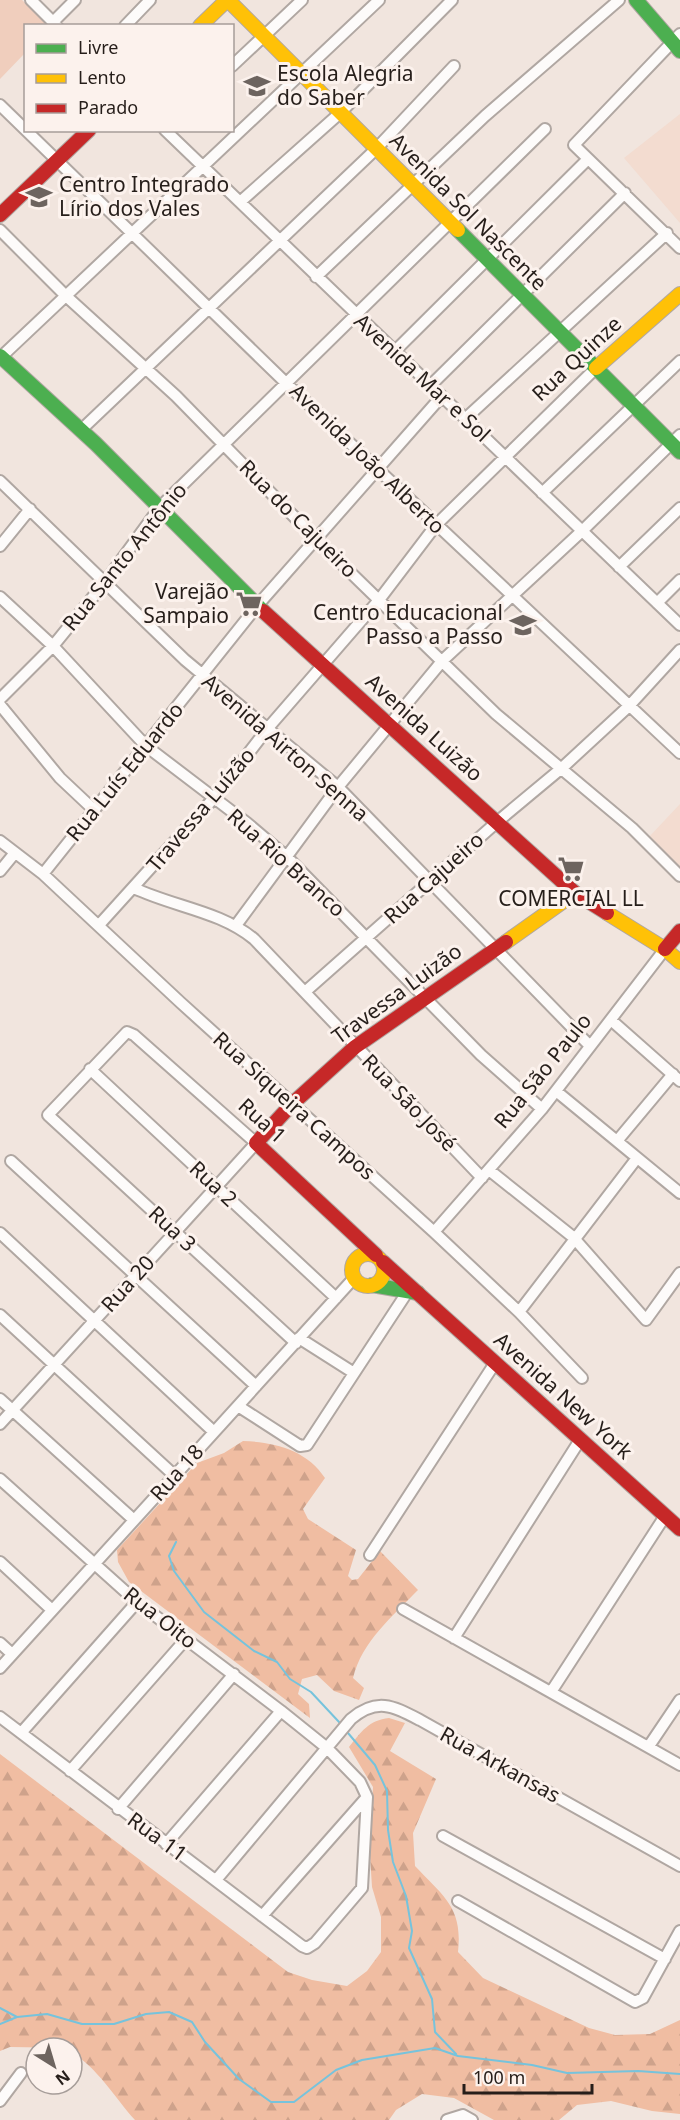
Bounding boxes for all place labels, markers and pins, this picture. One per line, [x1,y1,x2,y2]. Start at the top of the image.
place label: Escola Alegria do Saber [277,59,414,111]
school or university icon: Escola Alegria do Saber [242,71,272,101]
place label: Centro Integrado Lírio dos Vales [59,170,229,222]
school or university icon: Centro Integrado Lírio dos Vales [24,182,54,212]
place label: Varejão Sampaio [143,577,229,629]
supermarket icon: Varejão Sampaio [234,589,264,619]
place label: Centro Educacional Passo a Passo [313,598,503,650]
school or university icon: Centro Educacional Passo a Passo [508,610,538,640]
supermarket icon: COMERCIAL LL [556,854,586,884]
place label: COMERCIAL LL [498,884,644,912]

